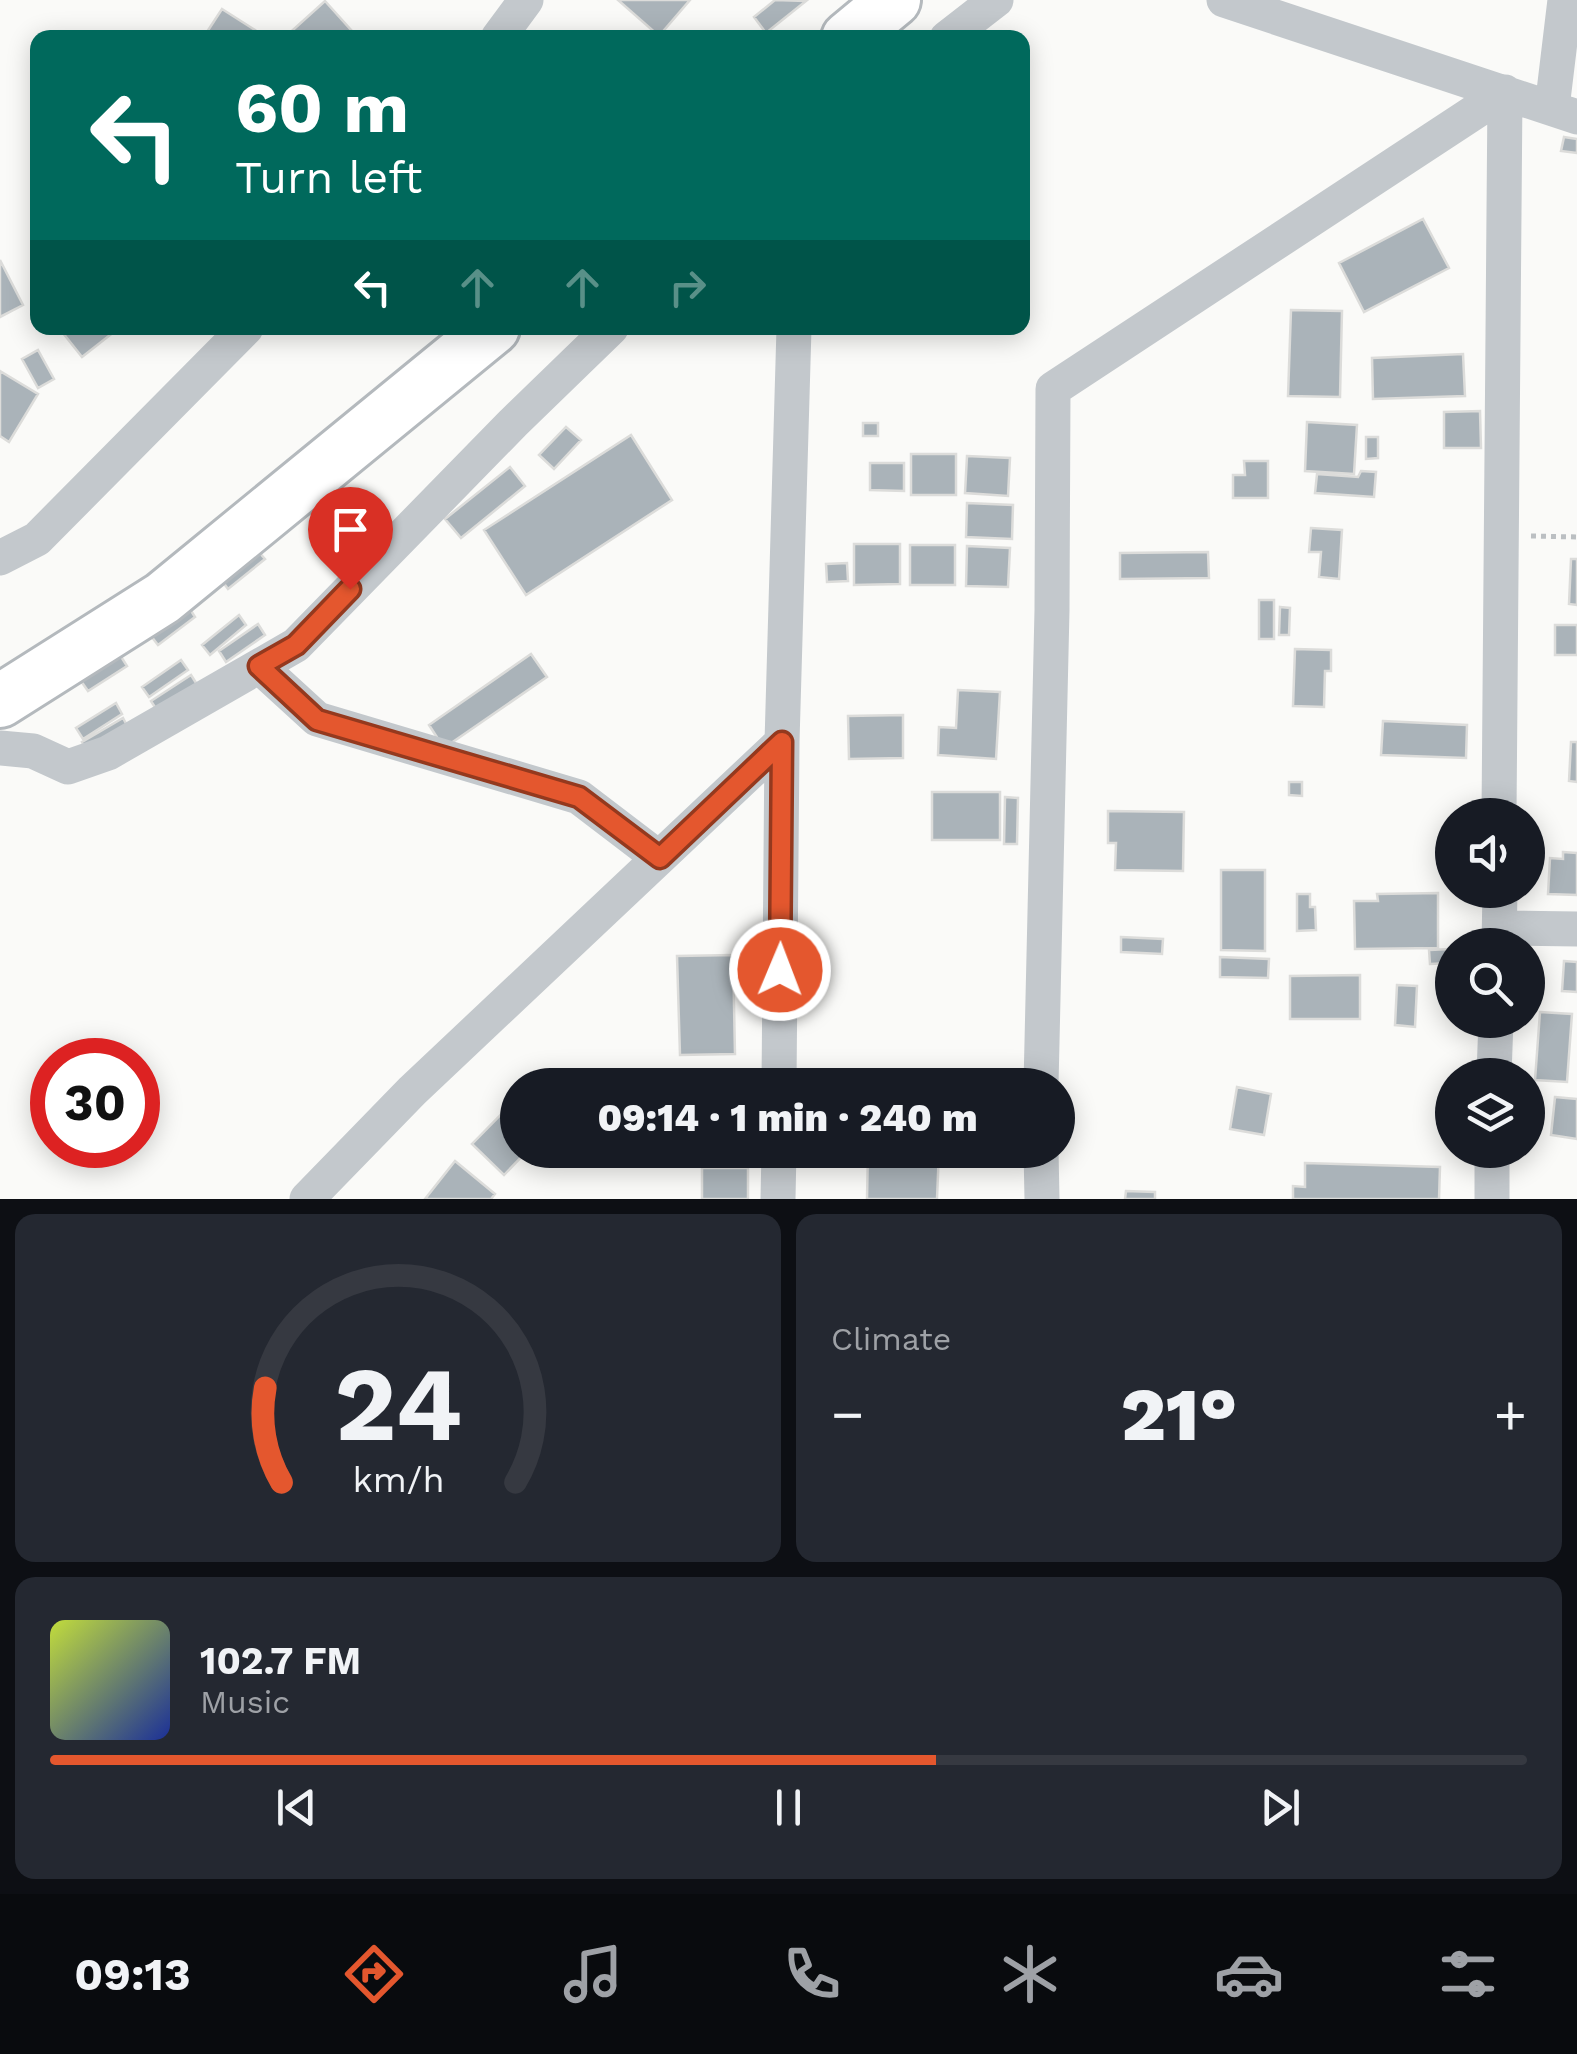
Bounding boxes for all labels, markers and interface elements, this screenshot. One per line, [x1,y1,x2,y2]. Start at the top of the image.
text: 60 m [235,67,409,149]
icon: left [70,70,200,200]
text: Turn left [235,151,422,204]
icon: left [345,260,400,315]
icon: ahead [450,260,505,315]
icon: ahead [555,260,610,315]
icon: right [660,260,715,315]
pin [308,487,393,590]
icon: arrive [323,502,378,557]
map controls [1435,798,1545,1168]
button: sound [1435,798,1545,908]
position arrow [728,918,832,1022]
button: search [1435,928,1545,1038]
speed limit sign: 30 [30,1038,160,1168]
button: layers [1435,1058,1545,1168]
text: 09:14 · 1 min · 240 m [597,1096,978,1140]
text: Climate [831,1320,951,1358]
text: 24 [334,1343,462,1465]
text: 21° [1121,1370,1237,1458]
text: − [831,1382,864,1446]
text: + [1494,1382,1527,1446]
text: km/h [352,1459,444,1501]
text: 102.7 FM [200,1639,361,1683]
text: Music [200,1683,290,1721]
icon: previous [269,1780,324,1835]
icon: pause [761,1780,816,1835]
icon: next [1253,1780,1308,1835]
icon: directions [339,1939,409,2009]
icon: music [558,1939,628,2009]
icon: phone [777,1939,847,2009]
icon: climate [995,1939,1065,2009]
icon: car [1214,1939,1284,2009]
icon: filters [1433,1939,1503,2009]
text: 09:13 [74,1948,191,2001]

